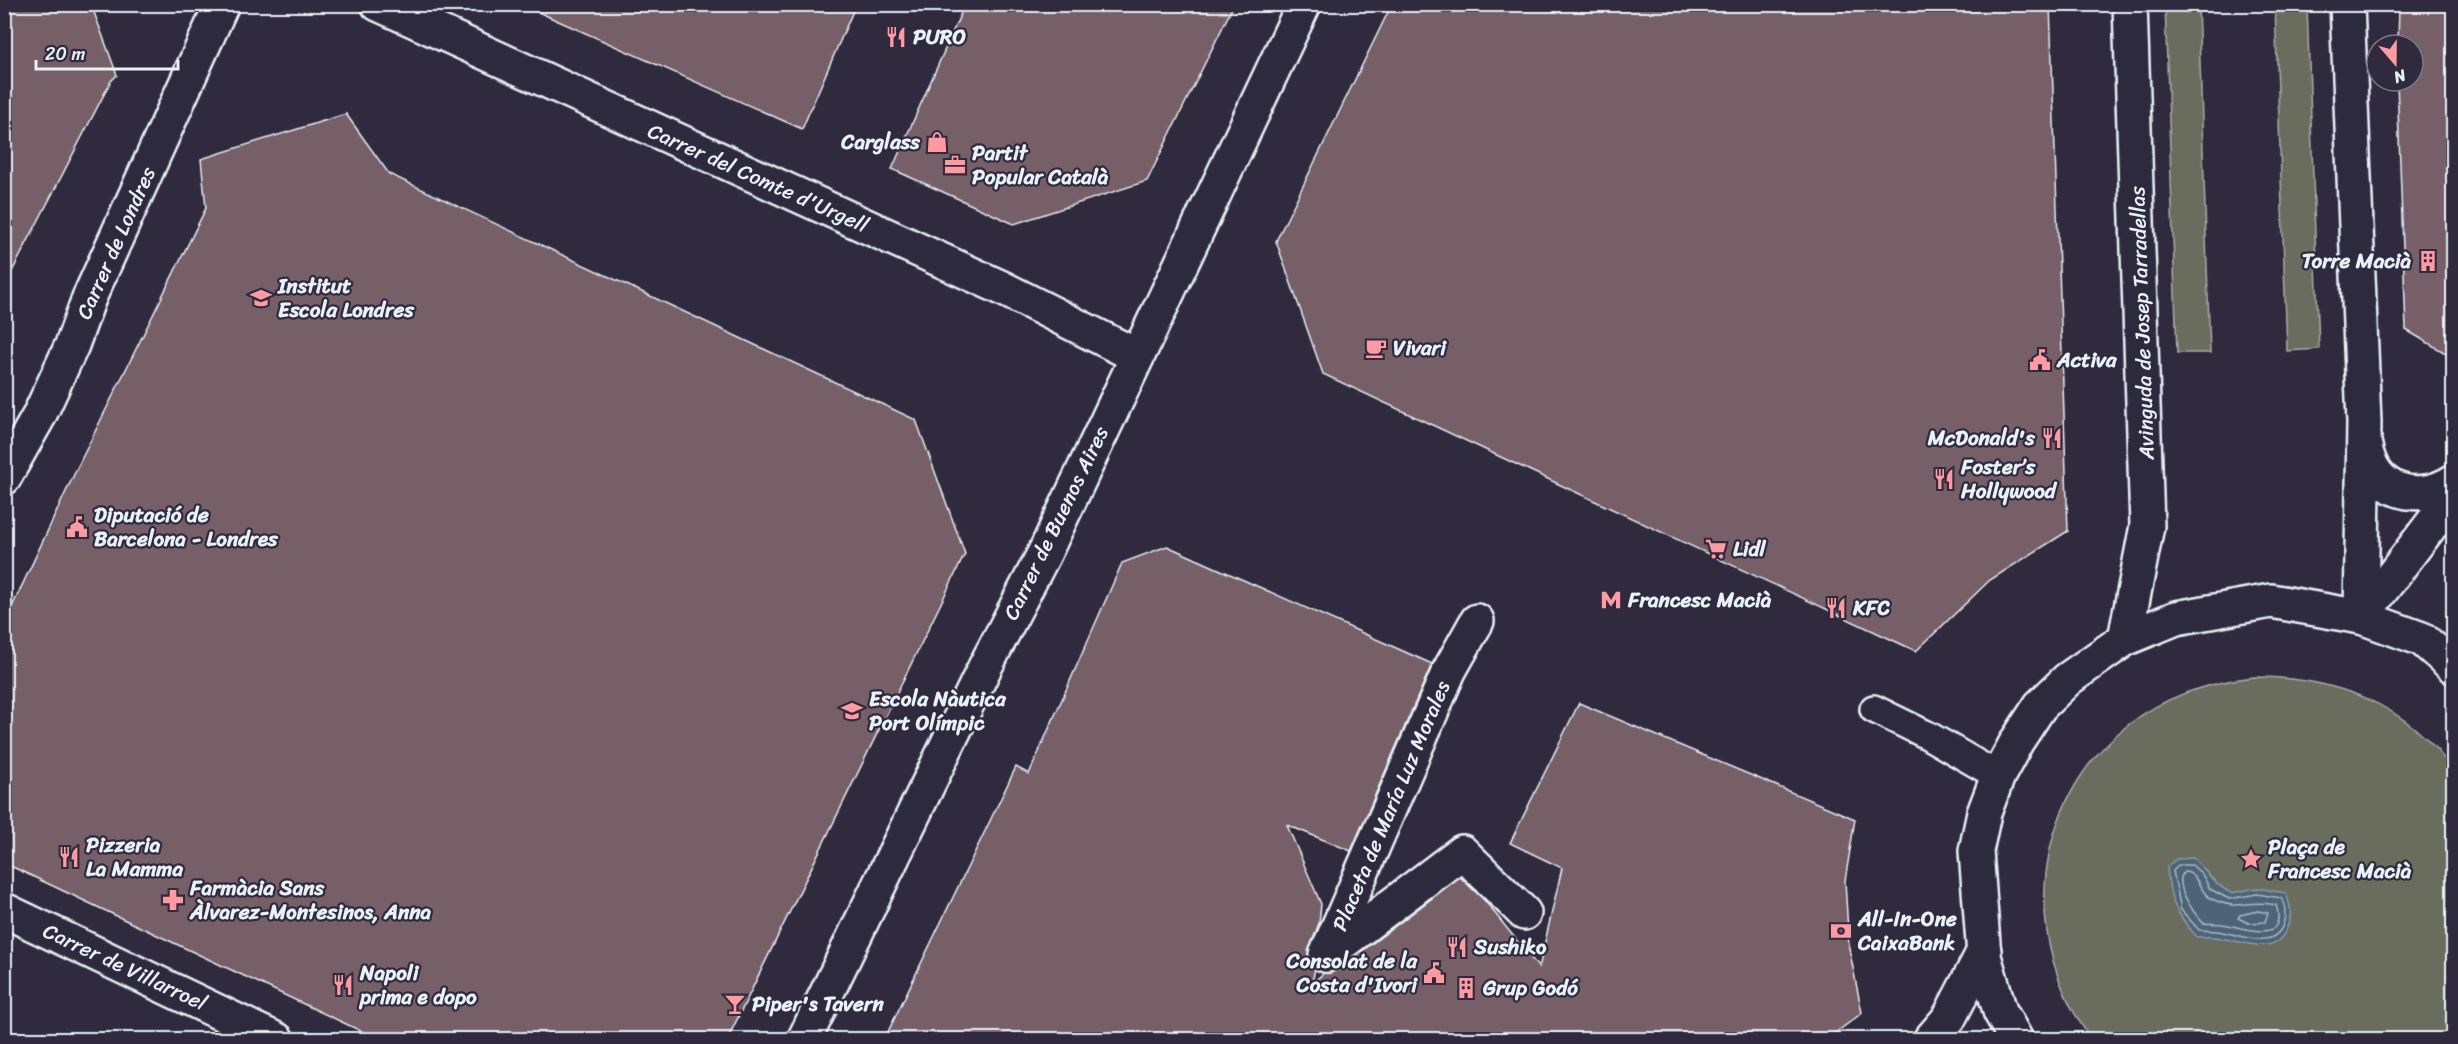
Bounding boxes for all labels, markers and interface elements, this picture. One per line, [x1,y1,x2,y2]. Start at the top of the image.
place label: PURO [913,18,966,56]
restaurant icon: PURO [884,25,908,49]
scale bar [36,33,178,71]
north arrow [2365,33,2425,93]
text: 20 m [45,38,85,70]
text: N [2389,61,2411,92]
street label: Carrer del Comte d'Urgell [641,112,876,244]
place label: Carglass [840,123,920,161]
shop icon: Carglass [925,130,949,154]
place label: Partit Popular Català [972,134,1109,196]
office icon: Partit Popular Català [943,153,967,177]
street label: Carrer de Londres [65,160,167,326]
street label: Avinguda de Josep Tarradellas [2118,185,2166,461]
place label: Torre Macià [2302,242,2411,280]
building icon: Torre Macià [2416,249,2440,273]
place label: Institut Escola Londres [277,267,415,329]
school or university icon: Institut Escola Londres [249,286,273,310]
place label: Vivari [1393,329,1447,367]
cafe icon: Vivari [1364,336,1388,360]
place label: Activa [2056,341,2118,379]
public building icon: Activa [2028,348,2052,372]
street label: Carrer de Buenos Aires [992,419,1120,627]
place label: McDonald's [1927,419,2035,457]
restaurant icon: McDonald's [2040,426,2064,450]
place label: Foster’s Hollywood [1960,448,2058,510]
restaurant icon: Foster’s Hollywood [1932,467,1956,491]
place label: Diputació de Barcelona - Londres [94,496,279,558]
public building icon: Diputació de Barcelona - Londres [65,515,89,539]
place label: Lidl [1733,530,1767,568]
supermarket icon: Lidl [1704,537,1728,561]
place label: Francesc Macià [1627,581,1772,619]
metro station icon: Francesc Macià [1599,588,1623,612]
place label: KFC [1852,589,1890,627]
restaurant icon: KFC [1824,596,1848,620]
street label: Placeta de María Luz Morales [1321,674,1461,937]
place label: Escola Nàutica Port Olímpic [869,680,1007,742]
school or university icon: Escola Nàutica Port Olímpic [840,699,864,723]
place label: Pizzeria La Mamma [86,826,183,888]
place label: Plaça de Francesc Macià [2267,828,2412,890]
restaurant icon: Pizzeria La Mamma [57,845,81,869]
place icon: Plaça de Francesc Macià [2239,847,2263,871]
place label: Farmàcia Sans Àlvarez-Montesinos, Anna [189,869,432,931]
pharmacy icon: Farmàcia Sans Àlvarez-Montesinos, Anna [161,888,185,912]
place label: All-In-One CaixaBank [1857,900,1957,962]
street label: Carrer de Villarroel [37,912,214,1022]
bank icon: All-In-One CaixaBank [1829,919,1853,943]
place label: Sushiko [1473,928,1547,966]
restaurant icon: Sushiko [1445,935,1469,959]
place label: Consolat de la Costa d'Ivori [1286,942,1418,1004]
place label: Napoli prima e dopo [358,954,477,1016]
public building icon: Consolat de la Costa d'Ivori [1422,961,1446,985]
place label: Grup Godó [1482,969,1579,1007]
restaurant icon: Napoli prima e dopo [331,973,355,997]
building icon: Grup Godó [1454,976,1478,1000]
place label: Piper's Tavern [752,985,884,1023]
bar icon: Piper's Tavern [723,992,747,1016]

